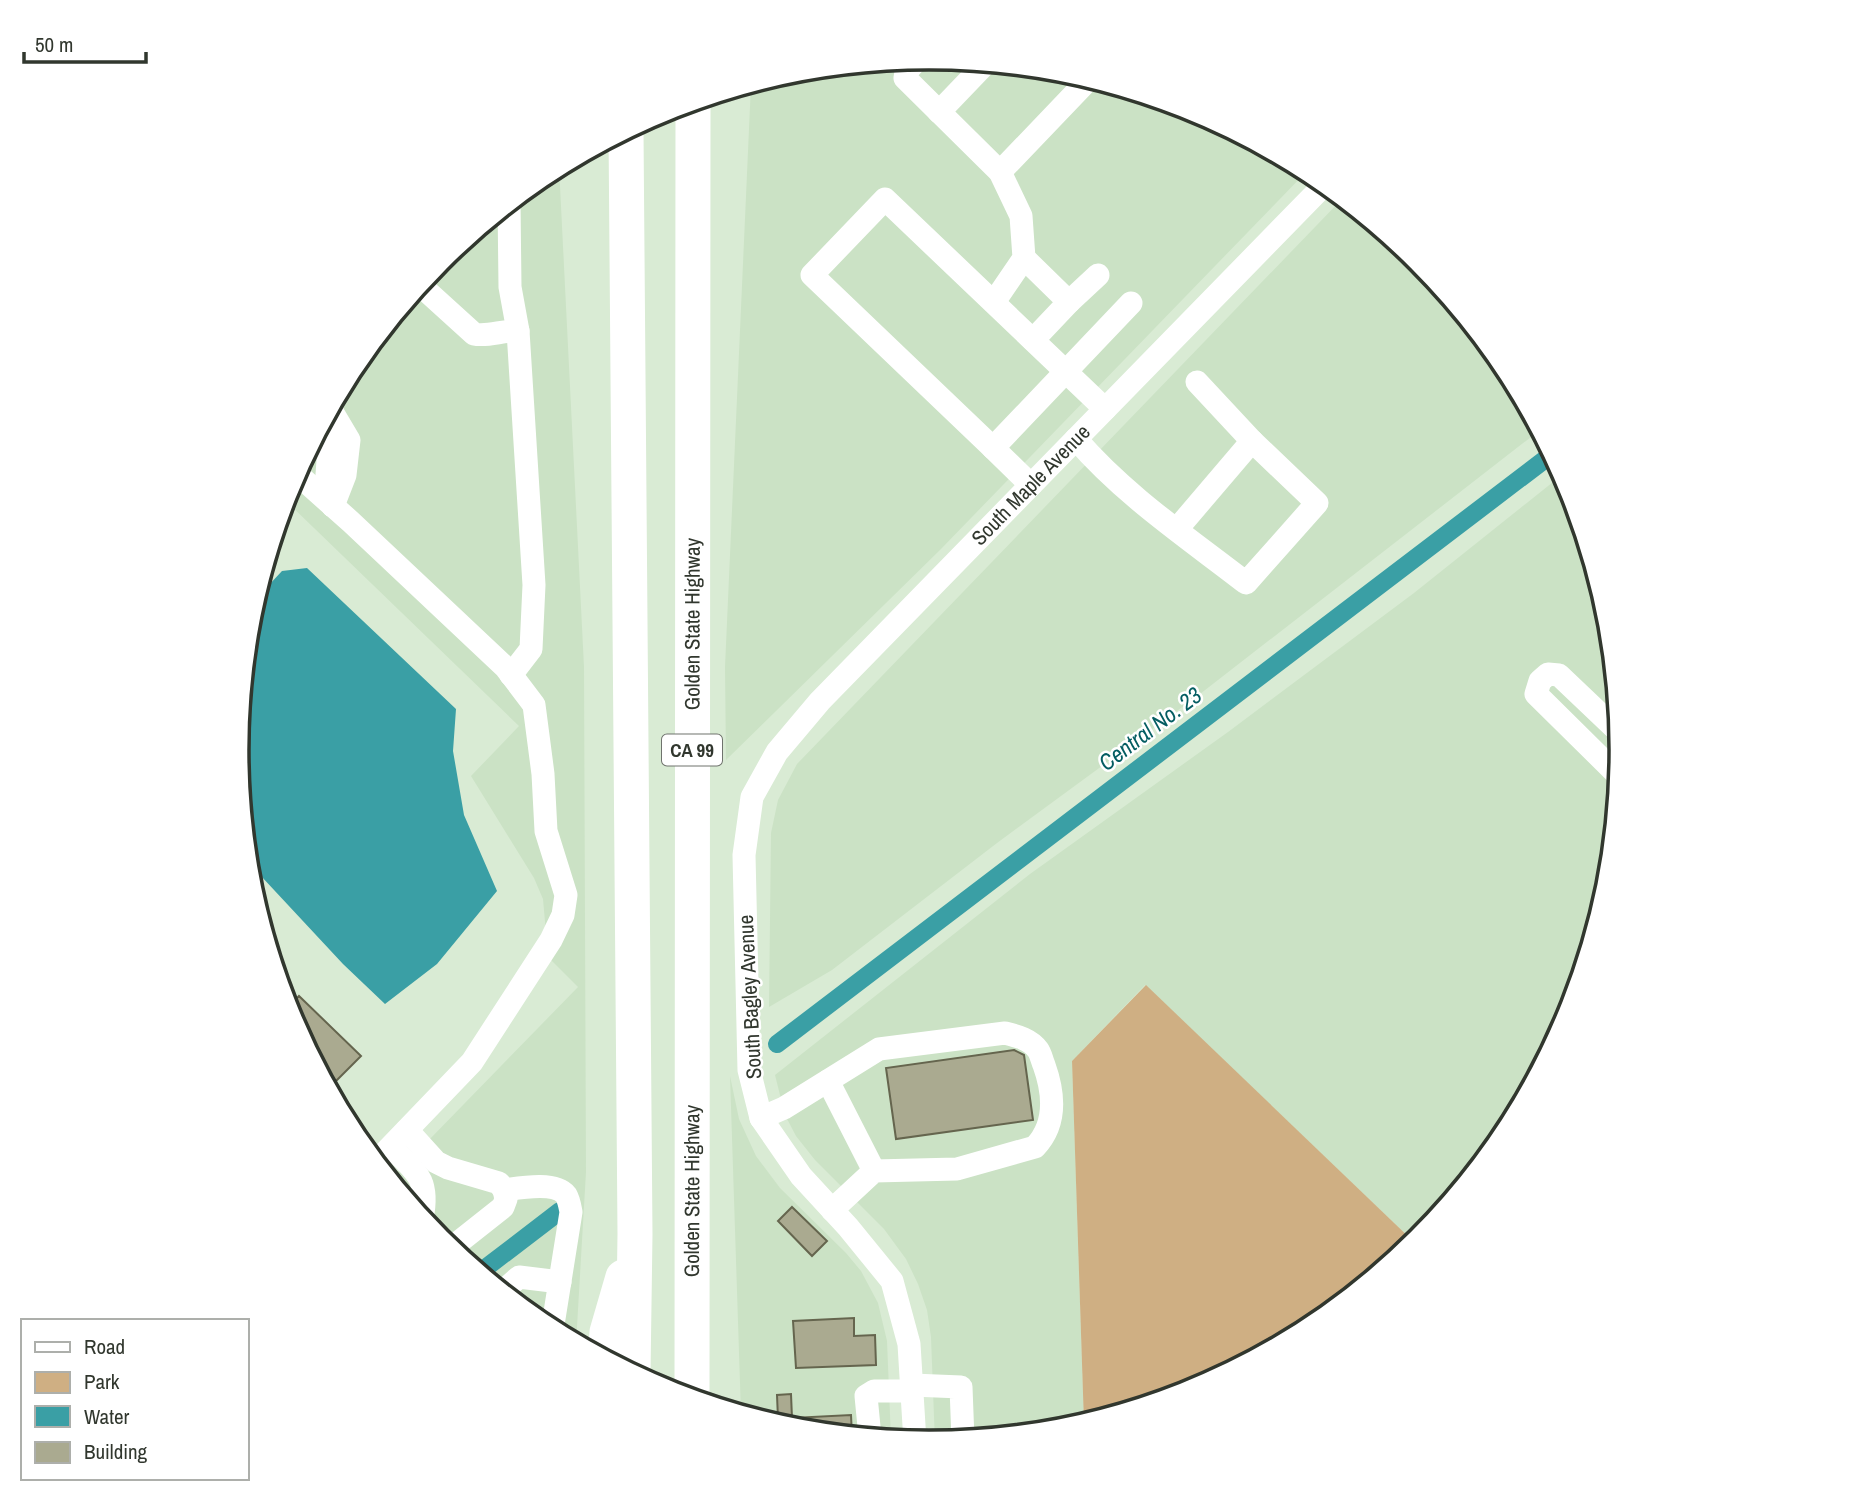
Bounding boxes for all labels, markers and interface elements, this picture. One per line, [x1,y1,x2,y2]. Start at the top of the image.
scale bar [24,21,147,65]
text: 50 m [35,30,73,59]
street label: South Maple Avenue [965,418,1096,552]
street label: Golden State Highway [678,537,707,710]
water label: Central No. 23 [1092,679,1208,778]
road number: CA 99 [662,734,722,765]
street label: South Bagley Avenue [731,914,768,1080]
street label: Golden State Highway [677,1104,706,1277]
legend [21,1319,248,1480]
text: Road [84,1332,125,1361]
text: Park [84,1367,120,1396]
text: Water [84,1402,130,1431]
text: Building [84,1437,148,1466]

